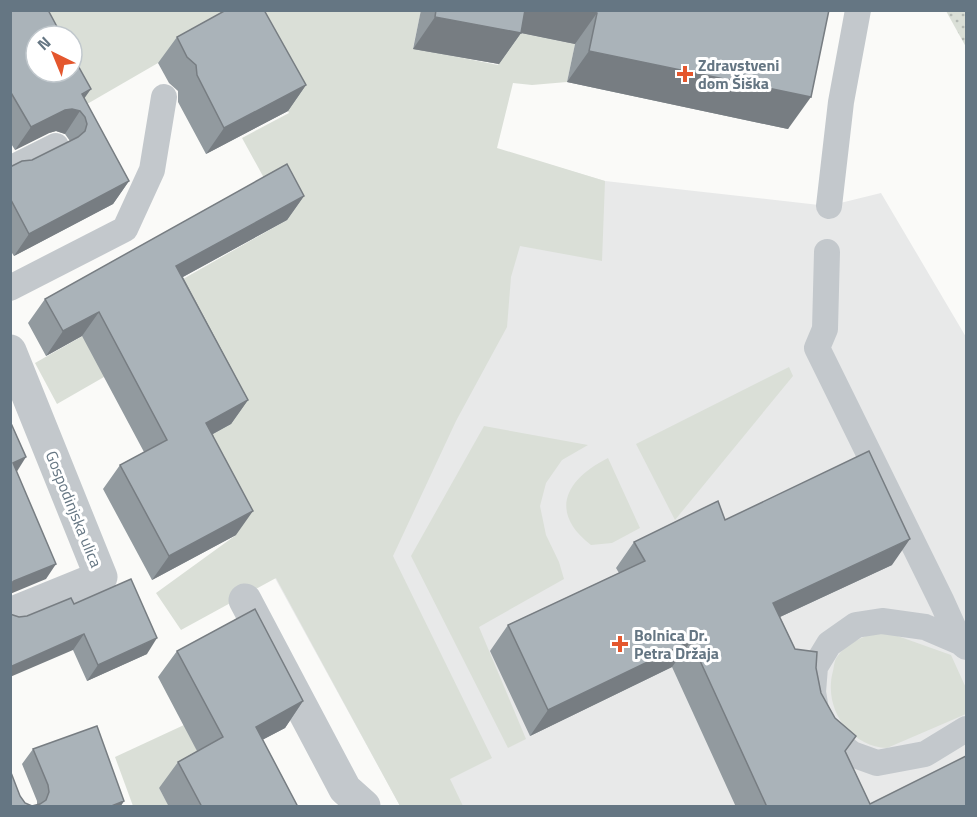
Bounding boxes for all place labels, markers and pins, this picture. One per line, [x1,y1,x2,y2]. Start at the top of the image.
place label: Zdravstveni dom Šiška [698,53,779,95]
marker: Zdravstveni dom Šiška [676,65,694,83]
place label: Bolnica Dr. Petra Držaja [634,623,719,665]
marker: Bolnica Dr. Petra Držaja [611,635,629,653]

